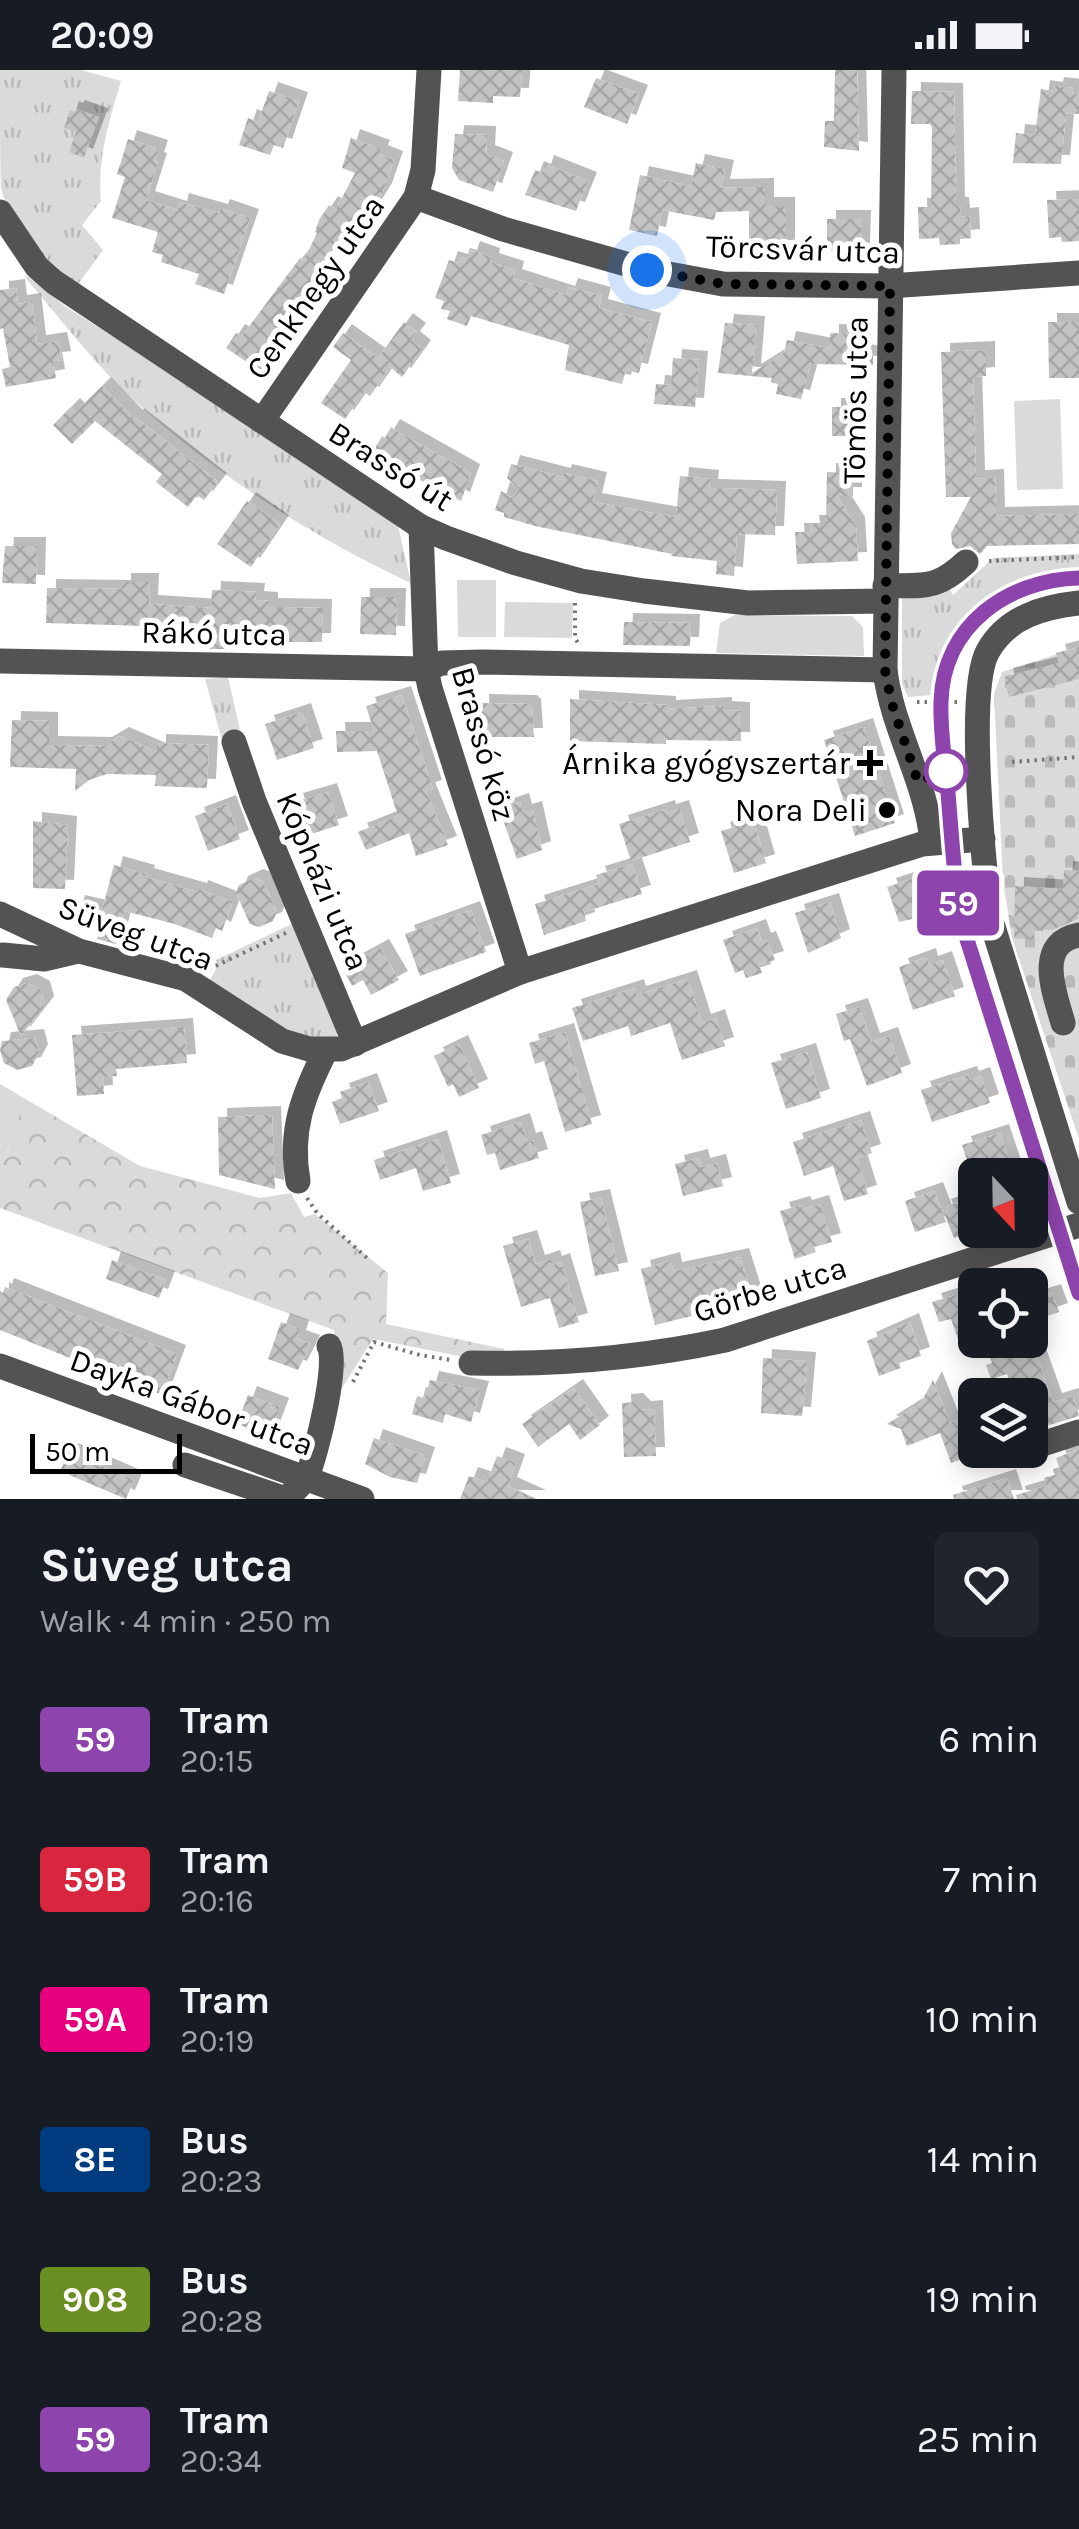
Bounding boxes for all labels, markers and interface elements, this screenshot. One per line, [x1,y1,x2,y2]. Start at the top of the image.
text: 20:09 [50,13,154,58]
street label: Cenkhegy utca [238,188,392,386]
street label: Törcsvár utca [705,228,901,271]
your location [622,245,672,295]
street label: Tömös utca [836,316,875,484]
street label: Brassó út [322,414,460,519]
street label: Rákó utca [141,614,287,653]
street label: Brassó köz [444,663,523,825]
place label: Árnika gyógyszertár [562,743,850,782]
unlabelled marker [925,750,967,792]
marker: Árnika gyógyszertár [859,752,881,774]
street label: Kópházi utca [268,786,377,976]
place label: Nora Deli [735,792,867,829]
marker: Nora Deli [876,799,898,821]
line badge: 59 [913,870,1003,936]
text: 59 [937,883,979,924]
street label: Süveg utca [53,888,218,979]
north arrow [958,1158,1048,1248]
map controls [958,1158,1048,1468]
street label: Görbe utca [689,1249,851,1330]
button: locate [958,1268,1048,1358]
street label: Dayka Gábor utca [65,1341,319,1464]
button: layers [958,1378,1048,1468]
scale bar [30,1429,182,1474]
text: 50 m [45,1435,110,1468]
button: heart [934,1532,1039,1637]
text: Süveg utca [40,1537,294,1593]
text: Walk · 4 min · 250 m [40,1603,331,1640]
text: Tram [180,1698,270,1743]
text: 6 min [938,1717,1039,1762]
text: 59 [74,1719,116,1760]
text: 20:15 [180,1743,254,1780]
text: Tram [180,1838,270,1883]
text: 7 min [942,1857,1039,1902]
text: 59B [63,1859,127,1900]
text: 20:16 [180,1883,254,1920]
text: Tram [180,1978,270,2023]
text: 10 min [925,1997,1039,2042]
text: 59A [63,1999,127,2040]
text: 20:19 [180,2023,254,2060]
text: Bus [180,2118,249,2163]
text: 14 min [926,2137,1039,2182]
text: 8E [73,2139,117,2180]
text: 20:23 [180,2163,262,2200]
text: Bus [180,2258,249,2303]
text: 19 min [926,2277,1039,2322]
text: 908 [62,2279,128,2320]
text: 20:28 [180,2303,263,2340]
text: Tram [180,2398,270,2443]
text: 25 min [917,2417,1039,2462]
text: 59 [74,2419,116,2460]
text: 20:34 [180,2443,262,2480]

